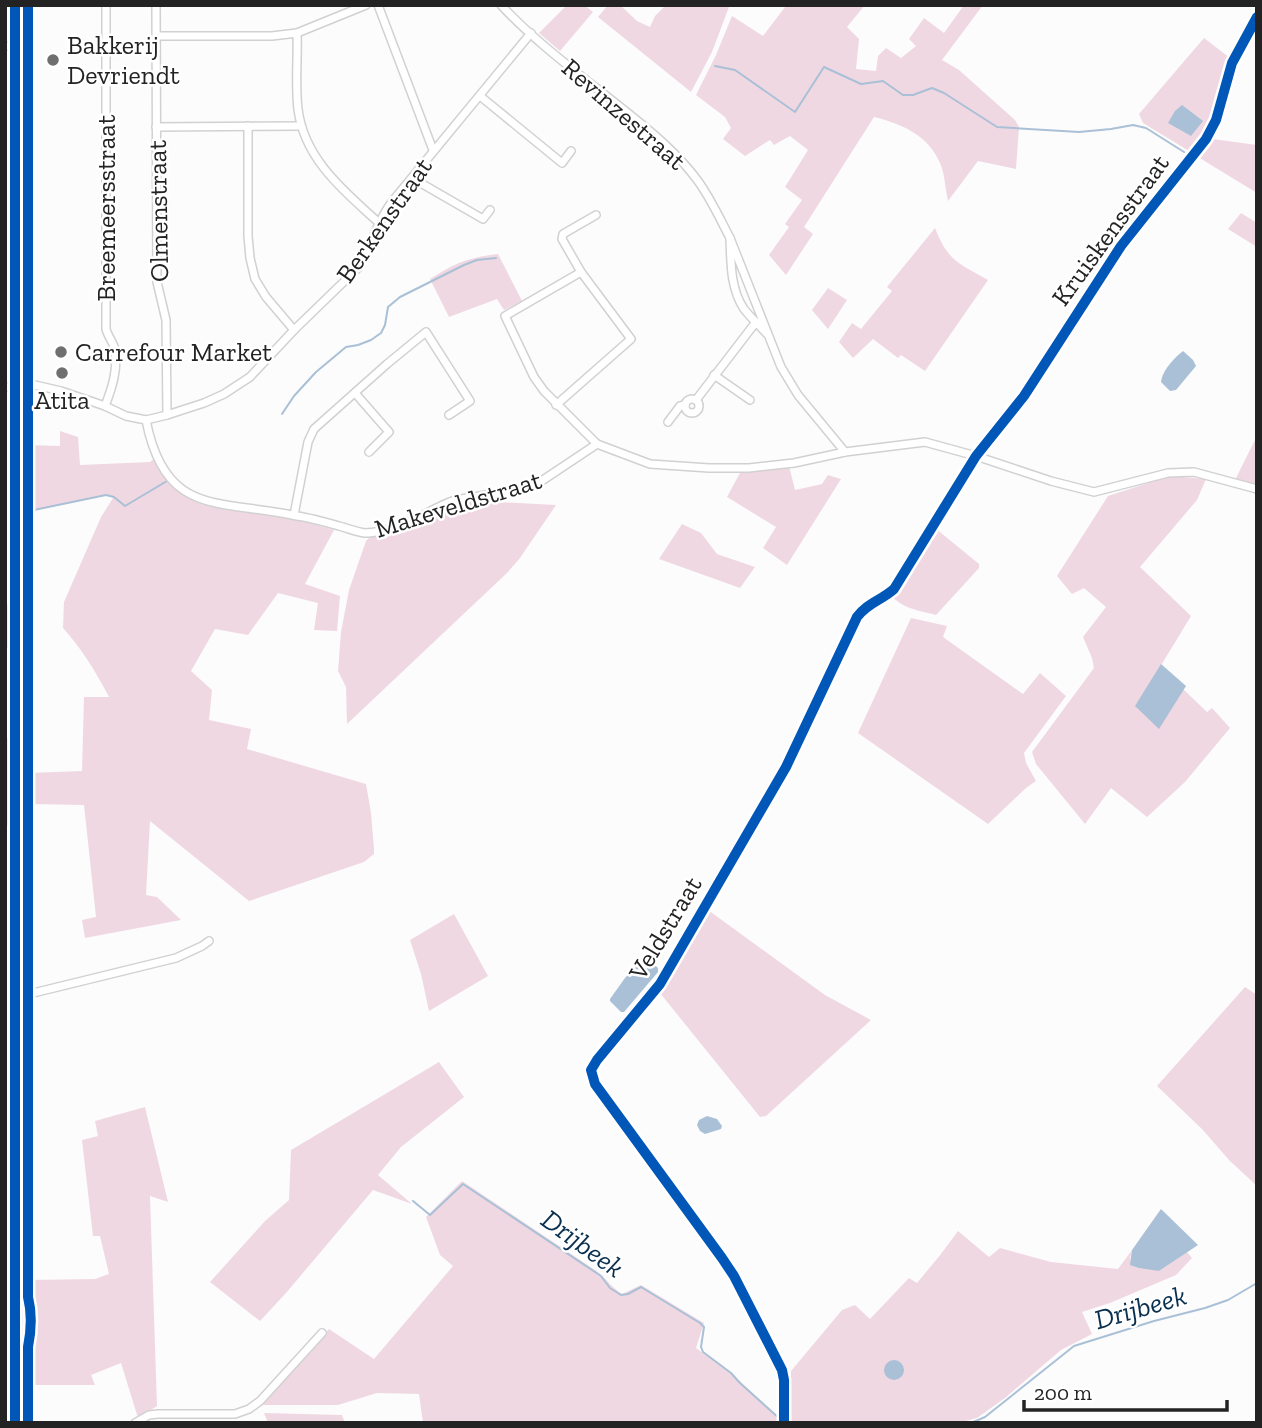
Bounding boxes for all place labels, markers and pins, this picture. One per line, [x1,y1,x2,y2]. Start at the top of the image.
place label: Bakkerij Devriendt [67,29,180,91]
marker: Bakkerij Devriendt [45,52,61,68]
place label: Carrefour Market [75,336,272,368]
marker: Carrefour Market [53,344,69,360]
marker: Atita [54,365,70,381]
place label: Atita [34,384,90,416]

